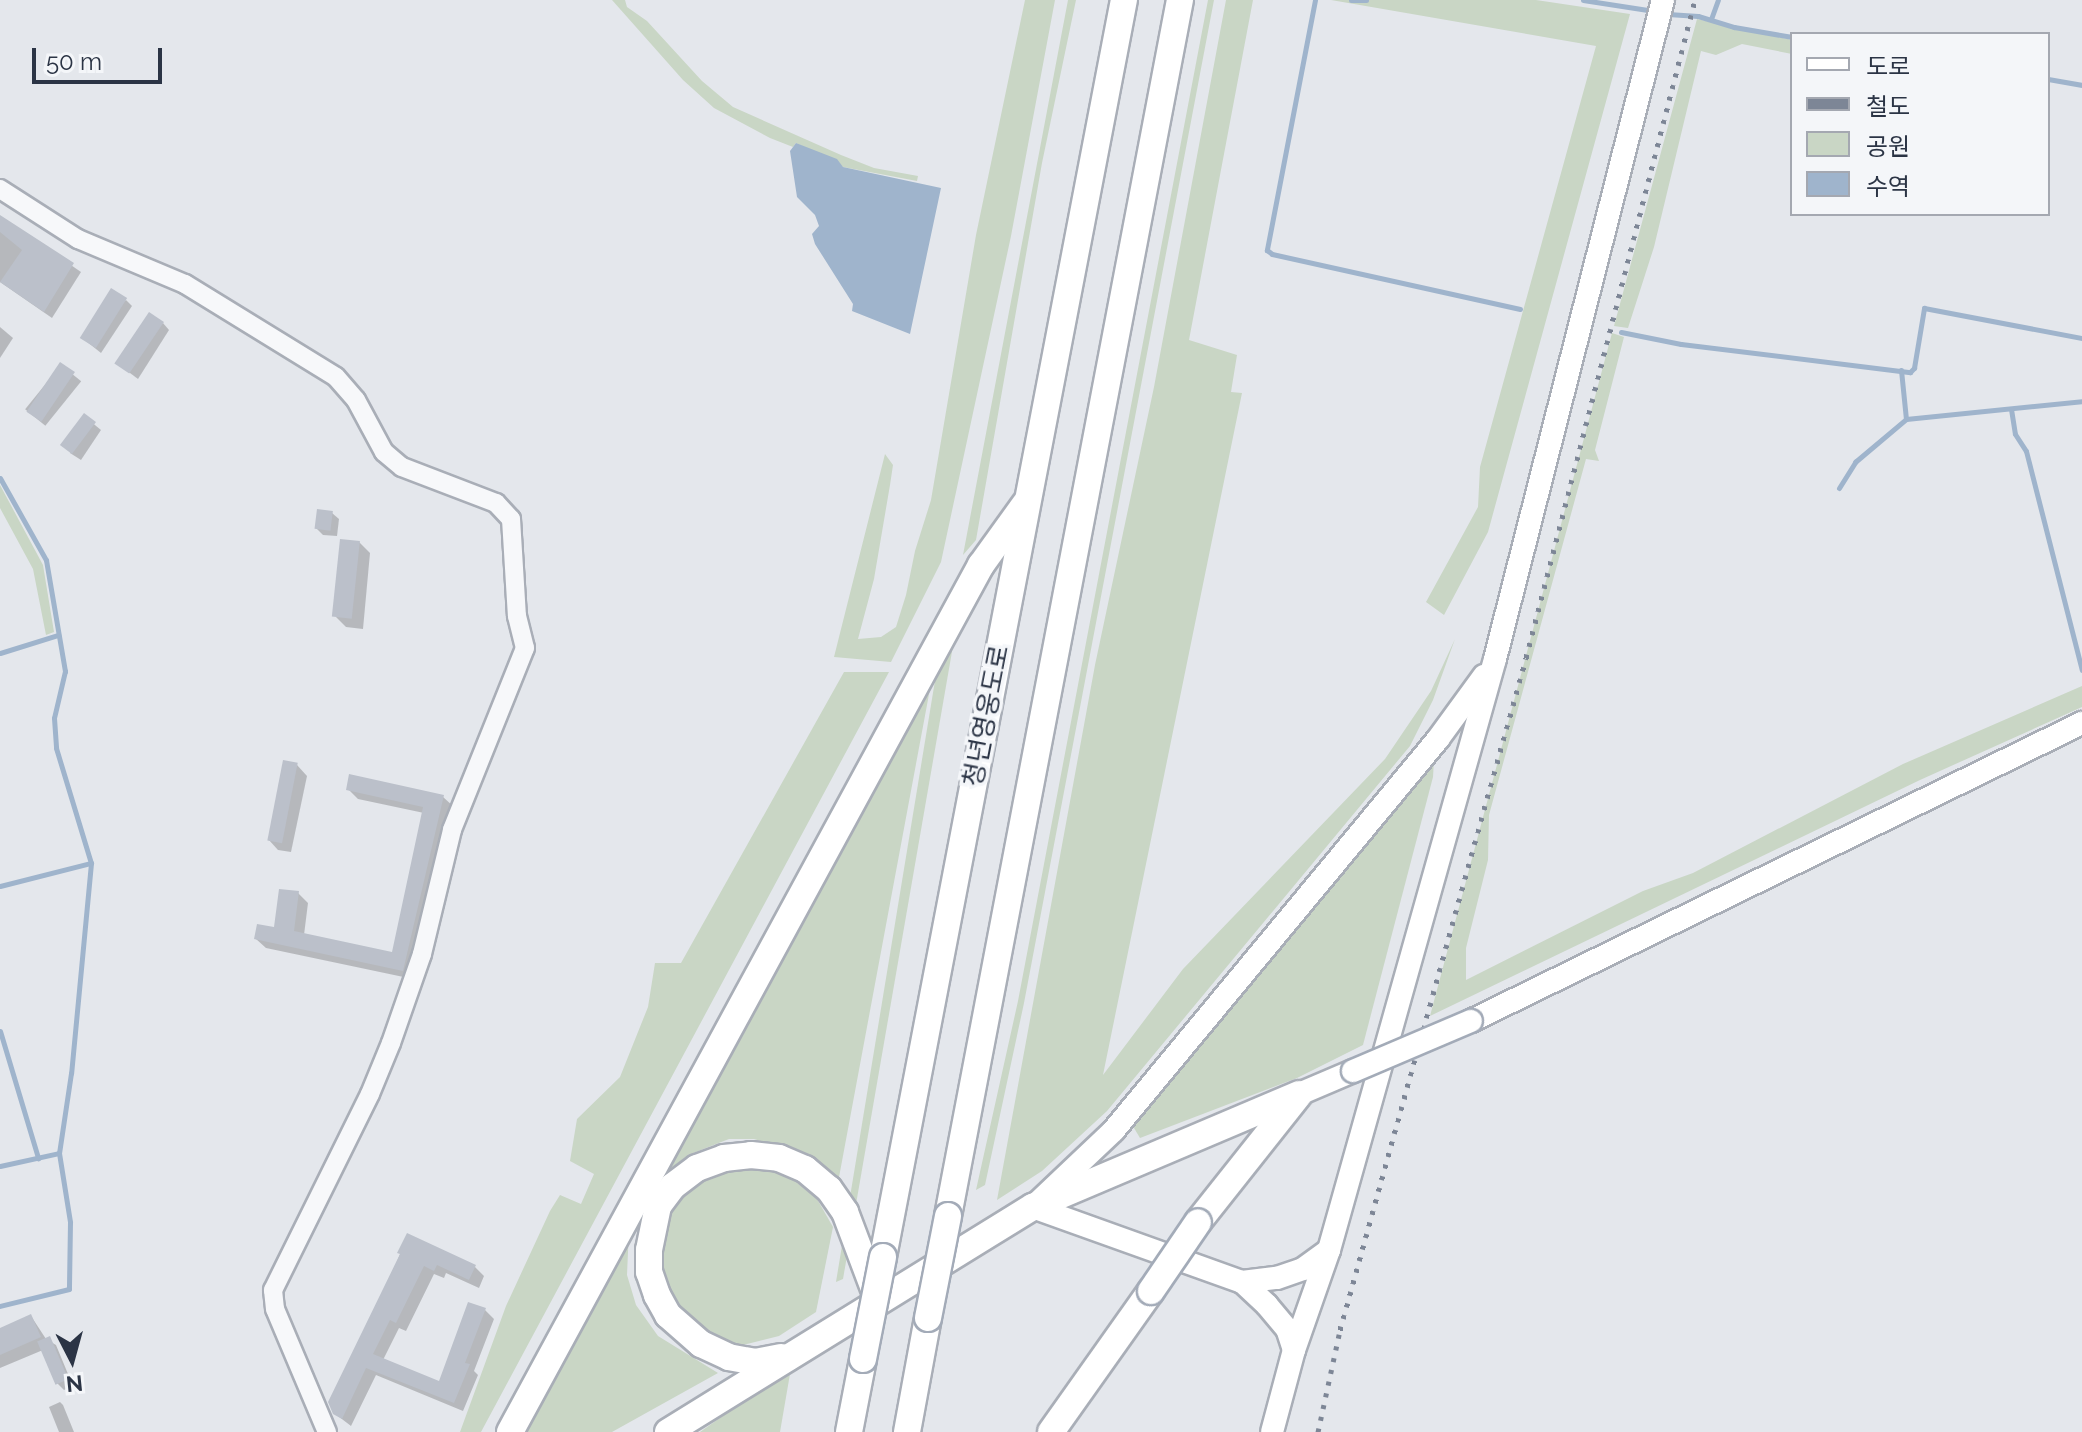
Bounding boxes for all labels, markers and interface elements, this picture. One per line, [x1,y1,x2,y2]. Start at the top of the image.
scale bar [36,32,166,82]
legend [1790,32,2050,216]
text: 50 m [46,47,102,76]
text: 도로 [1866,52,1910,81]
text: 철도 [1866,92,1910,121]
text: 공원 [1866,132,1910,161]
text: 수역 [1866,172,1910,201]
street label: 청년영웅도로 [958,643,1016,789]
north arrow [32,1320,112,1400]
text: N [65,1370,84,1398]

